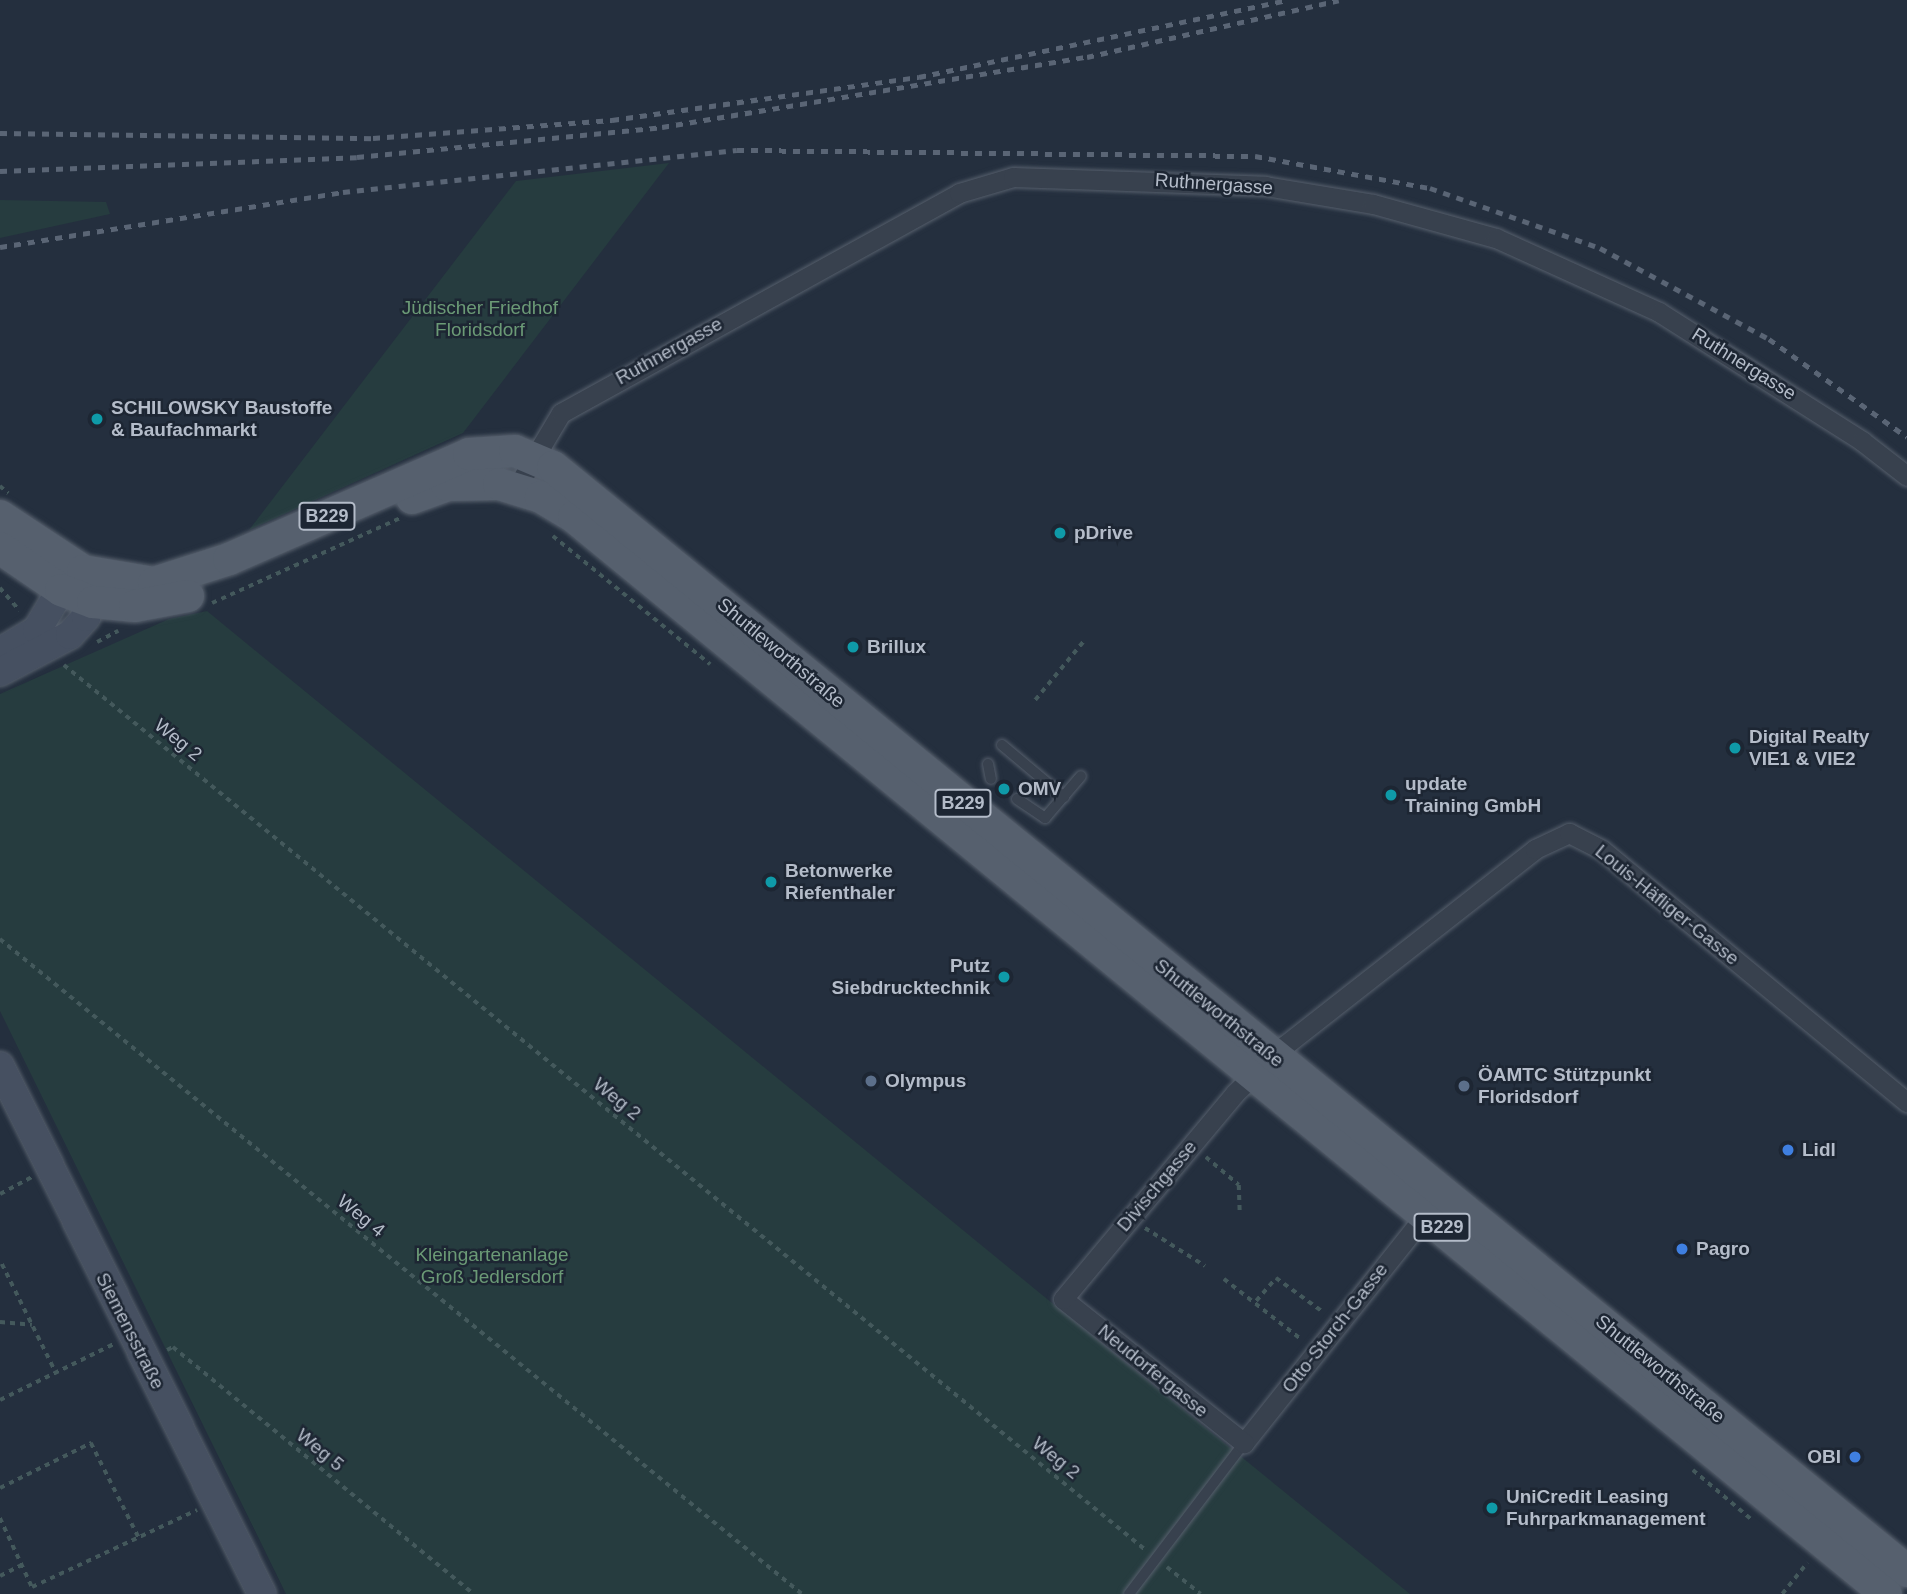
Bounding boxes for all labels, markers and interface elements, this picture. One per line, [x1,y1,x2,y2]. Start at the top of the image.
street label: Ruthnergasse [1154,169,1274,199]
park label: Jüdischer Friedhof Floridsdorf [402,297,558,341]
street label: Ruthnergasse [612,312,726,390]
street label: Ruthnergasse [1688,323,1800,405]
place label: SCHILOWSKY Baustoffe & Baufachmarkt [111,397,333,441]
marker: SCHILOWSKY Baustoffe & Baufachmarkt [89,411,105,427]
road number: B229 [297,502,357,530]
place label: pDrive [1074,522,1133,544]
marker: pDrive [1052,525,1068,541]
street label: Shuttleworthstraße [713,593,849,713]
place label: Brillux [867,636,926,658]
marker: Brillux [845,639,861,655]
street label: Weg 2 [150,714,206,766]
place label: Digital Realty VIE1 & VIE2 [1749,726,1869,770]
marker: Digital Realty VIE1 & VIE2 [1727,740,1743,756]
place label: update Training GmbH [1405,773,1541,817]
place label: OMV [1018,778,1061,800]
marker: OMV [996,781,1012,797]
marker: update Training GmbH [1383,787,1399,803]
road number: B229 [933,788,993,818]
street label: Louis-Häfliger-Gasse [1590,840,1744,970]
place label: Betonwerke Riefenthaler [785,860,895,904]
marker: Betonwerke Riefenthaler [763,874,779,890]
street label: Shuttleworthstraße [1150,954,1288,1072]
place label: Putz Siebdrucktechnik [832,955,990,999]
marker: Putz Siebdrucktechnik [996,969,1012,985]
place label: ÖAMTC Stützpunkt Floridsdorf [1478,1064,1651,1108]
place label: Olympus [885,1070,966,1092]
street label: Weg 2 [589,1073,645,1125]
marker: Olympus [863,1073,879,1089]
marker: ÖAMTC Stützpunkt Floridsdorf [1456,1078,1472,1094]
street label: Divischgasse [1112,1136,1202,1236]
place label: Lidl [1802,1139,1836,1161]
marker: Lidl [1780,1142,1796,1158]
street label: Weg 4 [333,1190,389,1242]
road number: B229 [1412,1212,1472,1242]
place label: Pagro [1696,1238,1750,1260]
marker: Pagro [1674,1241,1690,1257]
park label: Kleingartenanlage Groß Jedlersdorf [415,1244,569,1288]
street label: Otto-Storch-Gasse [1277,1259,1393,1397]
street label: Siemensstraße [91,1269,169,1393]
street label: Shuttleworthstraße [1591,1310,1729,1428]
street label: Neudorfergasse [1093,1320,1213,1422]
street label: Weg 5 [292,1424,348,1476]
street label: Weg 2 [1028,1432,1084,1484]
place label: OBI [1807,1446,1841,1468]
marker: OBI [1847,1449,1863,1465]
place label: UniCredit Leasing Fuhrparkmanagement [1506,1486,1706,1530]
marker: UniCredit Leasing Fuhrparkmanagement [1484,1500,1500,1516]

